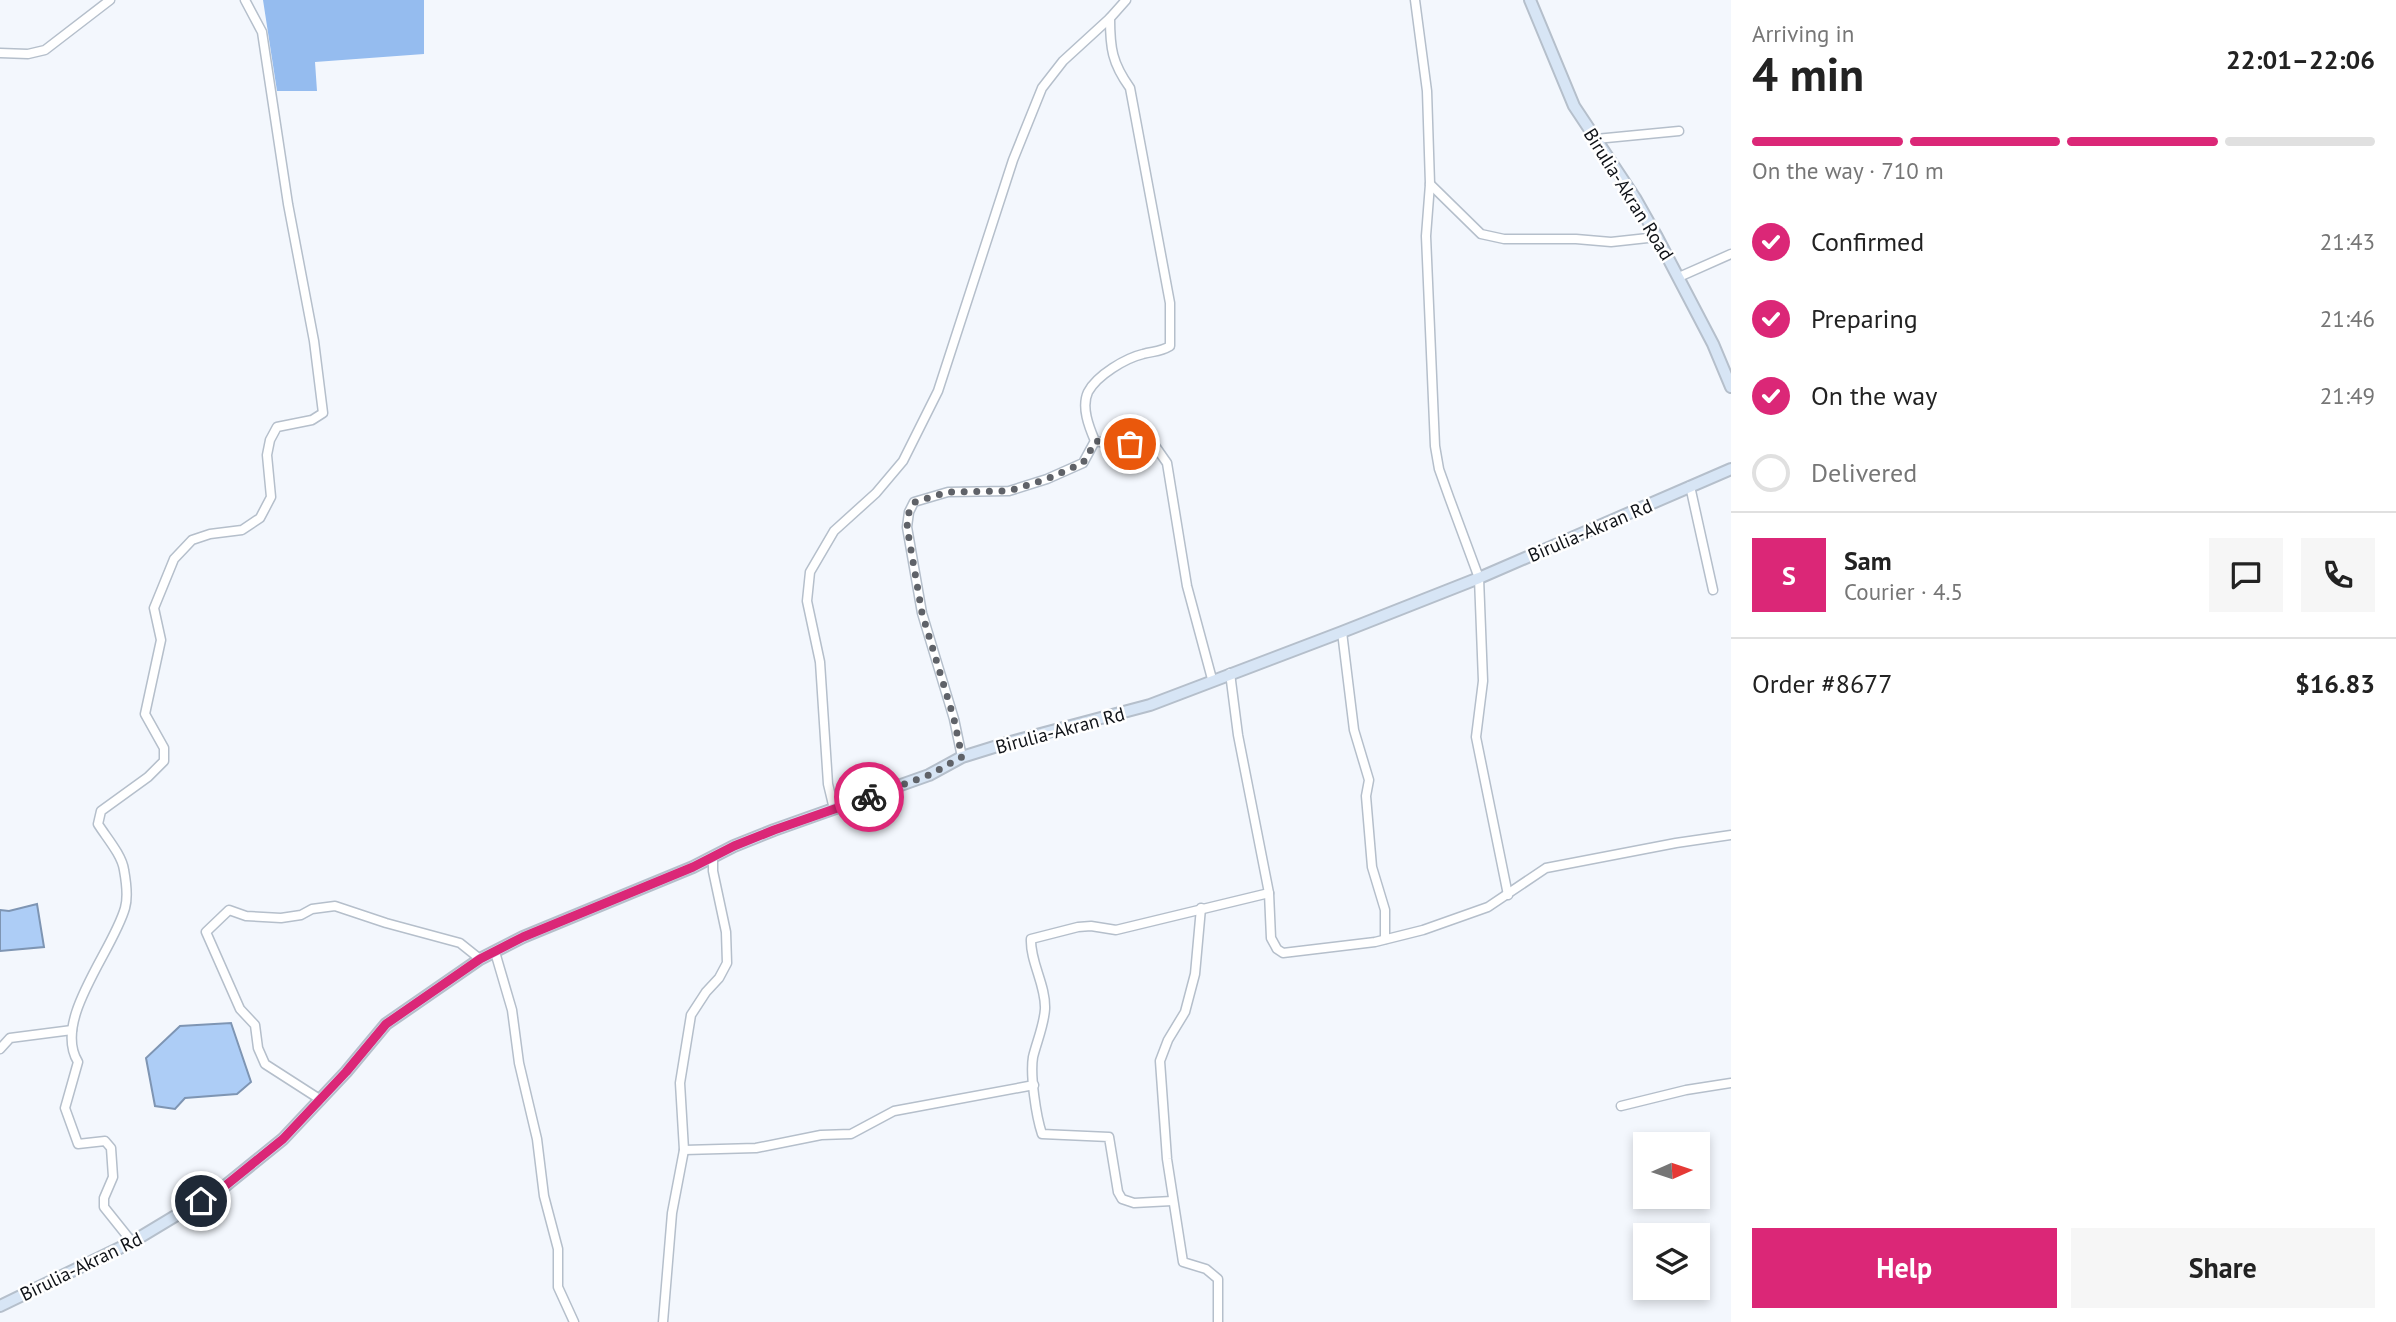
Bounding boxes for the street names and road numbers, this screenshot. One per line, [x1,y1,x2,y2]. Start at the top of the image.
street label: Birulia-Akran Road [1579,123,1679,265]
street label: Birulia-Akran Rd [1524,493,1656,567]
street label: Birulia-Akran Rd [993,701,1127,759]
street label: Birulia-Akran Rd [16,1226,146,1306]

